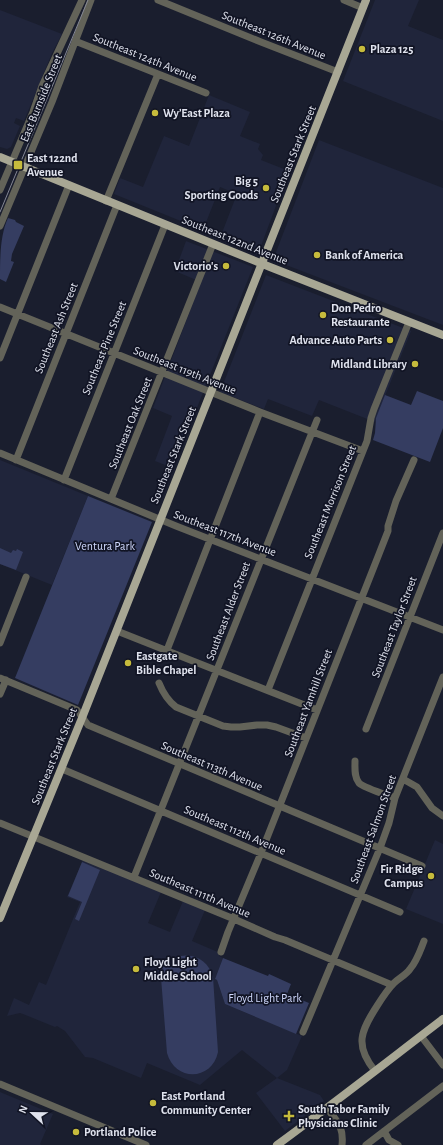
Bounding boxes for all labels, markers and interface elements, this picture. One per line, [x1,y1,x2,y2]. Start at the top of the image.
street label: Southeast 126th Avenue [220,9,328,61]
street label: Southeast 124th Avenue [91,31,199,83]
place label: Plaza 125 [370,43,413,55]
marker: Plaza 125 [357,44,367,54]
street label: East Burnside Street [18,52,64,143]
street label: Southeast Stark Street [268,104,318,204]
place label: Wy’East Plaza [163,107,230,120]
marker: Wy’East Plaza [150,108,160,118]
place label: East 122nd Avenue [27,152,78,178]
marker: East 122nd Avenue [12,159,24,171]
place label: Big 5 Sporting Goods [185,175,258,201]
marker: Big 5 Sporting Goods [261,183,271,193]
street label: Southeast 122nd Avenue [180,213,290,267]
place label: Bank of America [325,249,403,261]
marker: Bank of America [312,250,322,260]
place label: Victorio's [174,260,218,272]
marker: Victorio's [221,261,231,271]
street label: Southeast Ash Street [32,281,80,375]
street label: Southeast Pine Street [80,299,128,397]
place label: Don Pedro Restaurante [331,302,390,328]
marker: Don Pedro Restaurante [318,310,328,320]
place label: Advance Auto Parts [289,334,382,346]
marker: Advance Auto Parts [385,335,395,345]
street label: Southeast 119th Avenue [132,344,238,396]
place label: Midland Library [331,358,408,371]
marker: Midland Library [410,359,420,369]
street label: Southeast Oak Street [106,375,154,471]
street label: Southeast Stark Street [148,405,198,505]
street label: Southeast Morrison Street [302,443,358,560]
street label: Southeast 117th Avenue [172,508,278,558]
park label: Ventura Park [75,540,135,552]
street label: Southeast Alder Street [204,560,252,662]
street label: Southeast Taylor Street [369,575,420,680]
street label: Southeast Yamhill Street [282,647,334,759]
place label: Eastgate Bible Chapel [136,650,196,676]
marker: Eastgate Bible Chapel [123,658,133,668]
street label: Southeast Stark Street [29,706,79,806]
street label: Southeast 113th Avenue [159,739,265,793]
street label: Southeast Salmon Street [348,773,398,885]
street label: Southeast 112th Avenue [182,803,288,857]
place label: Fir Ridge Campus [380,863,423,889]
street label: Southeast 111th Avenue [148,866,252,920]
marker: Fir Ridge Campus [426,871,436,881]
place label: Floyd Light Middle School [144,956,212,982]
marker: Floyd Light Middle School [131,964,141,974]
park label: Floyd Light Park [228,992,302,1005]
place label: East Portland Community Center [161,1090,252,1117]
north arrow [12,1093,52,1133]
marker: East Portland Community Center [148,1098,158,1108]
place label: South Tabor Family Physicians Clinic [298,1103,390,1130]
text: N [17,1104,30,1115]
marker: South Tabor Family Physicians Clinic [283,1110,295,1122]
place label: Portland Police [84,1126,157,1138]
marker: Portland Police [71,1127,81,1137]

